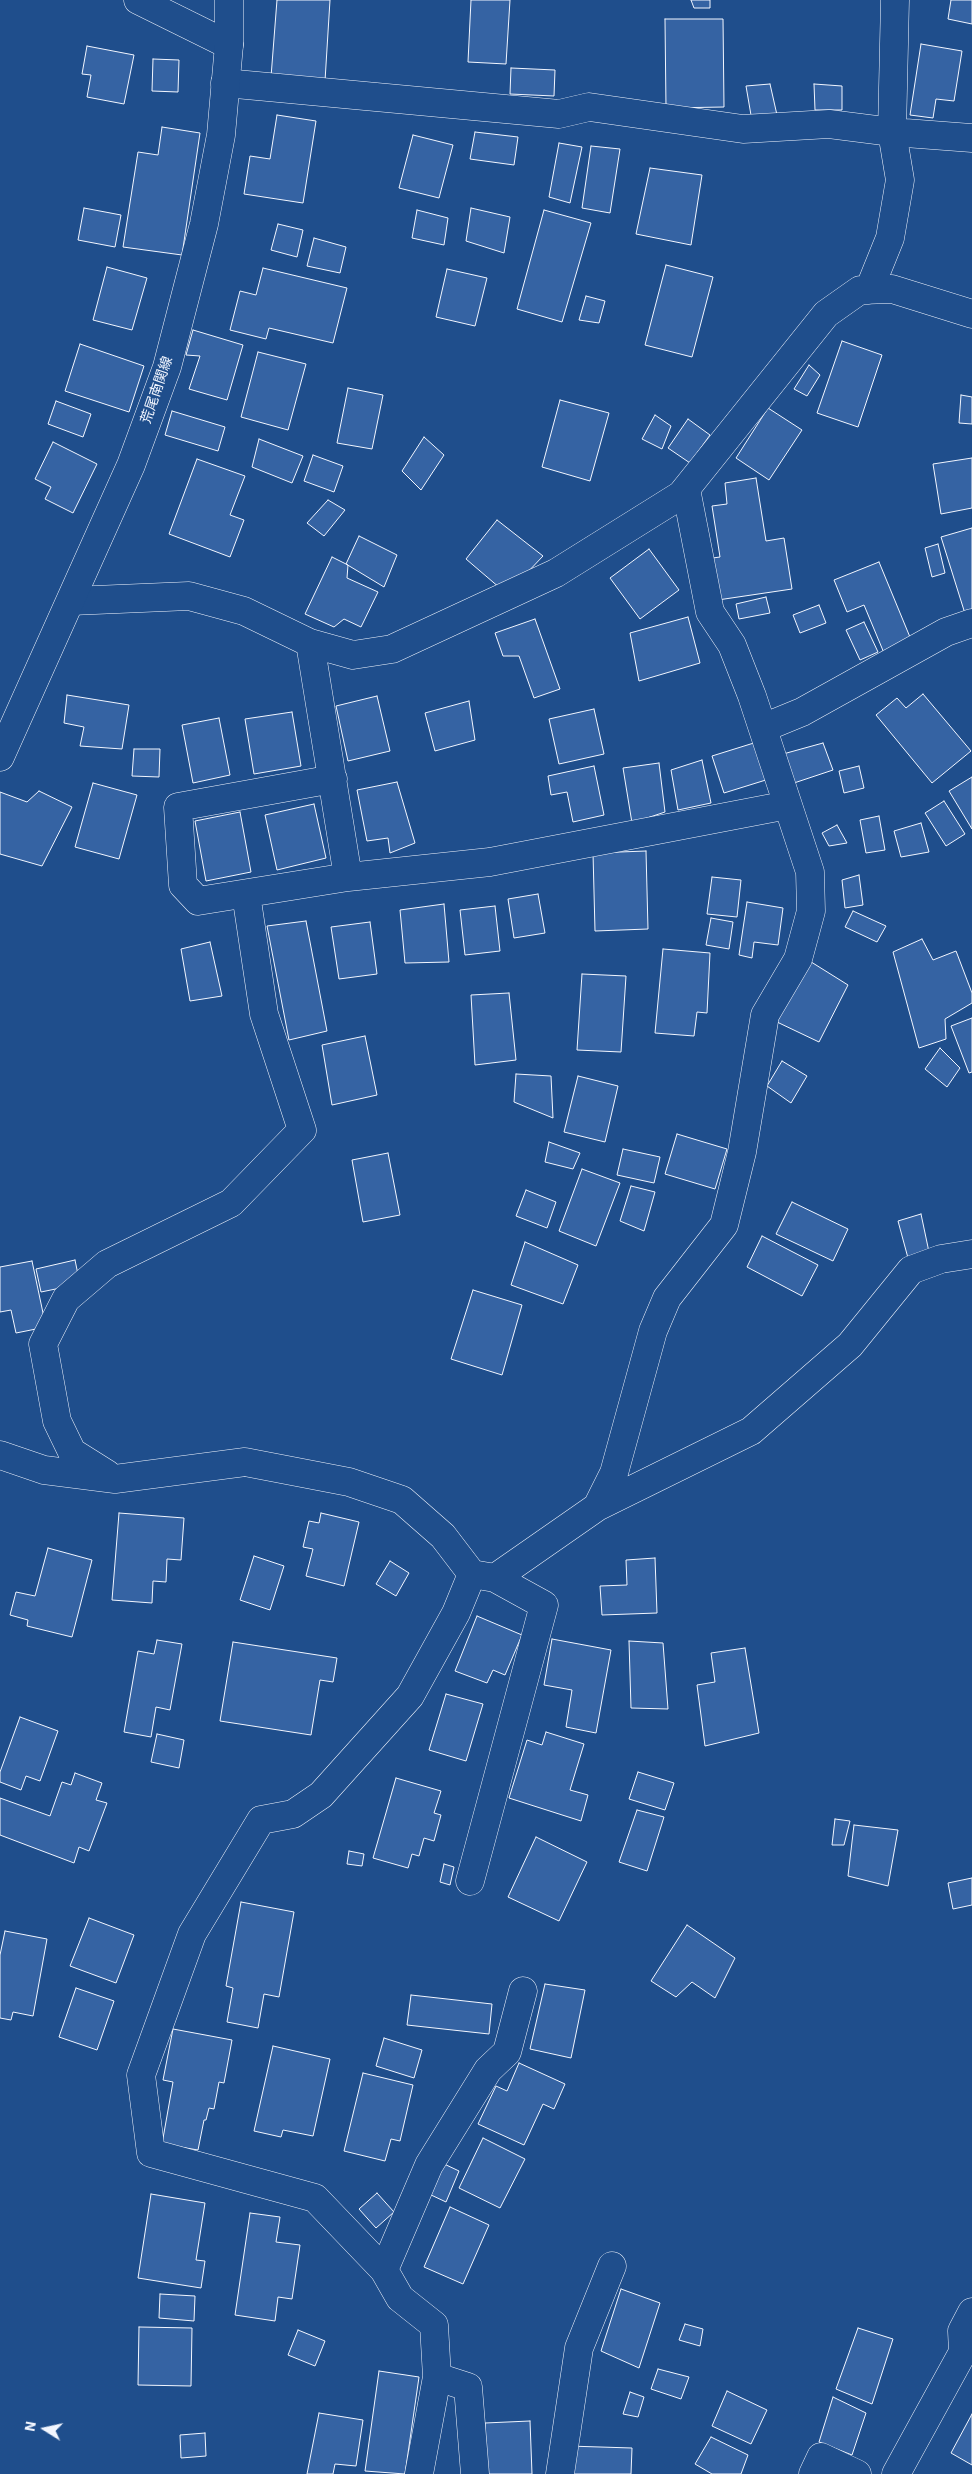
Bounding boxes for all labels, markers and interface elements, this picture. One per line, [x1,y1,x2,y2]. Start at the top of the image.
street label: 荒尾南関線 [138,354,176,426]
north arrow [20,2404,70,2454]
text: N [20,2420,40,2433]

